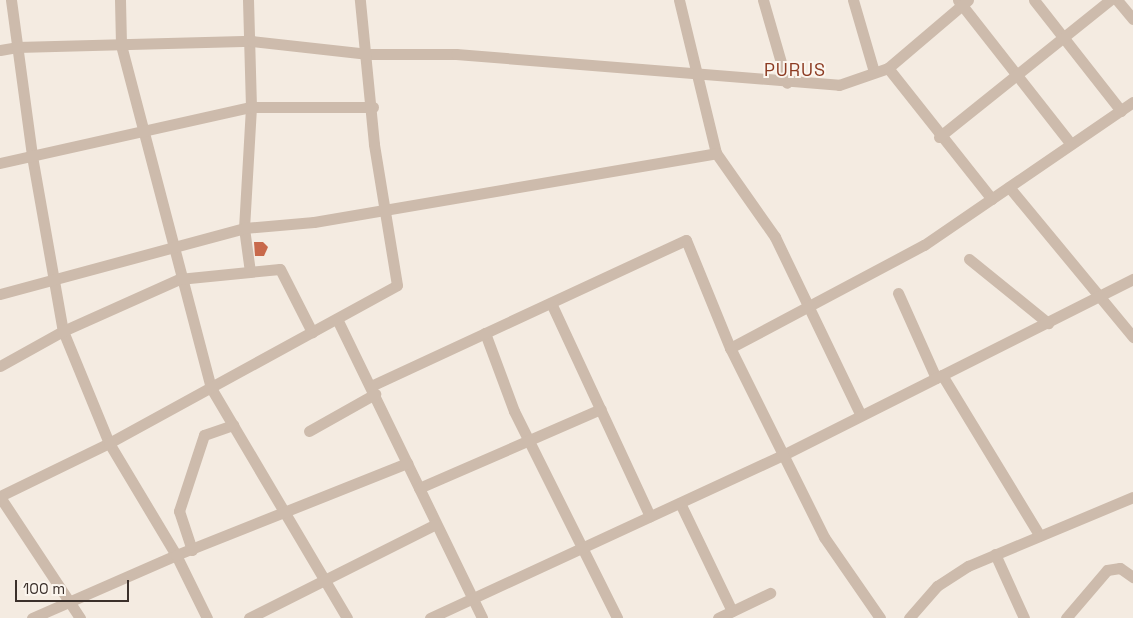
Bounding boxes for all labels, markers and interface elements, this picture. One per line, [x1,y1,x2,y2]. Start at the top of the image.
district label: PURUS [763,59,827,81]
scale bar [18,570,131,602]
text: 100 m [23,579,65,598]

